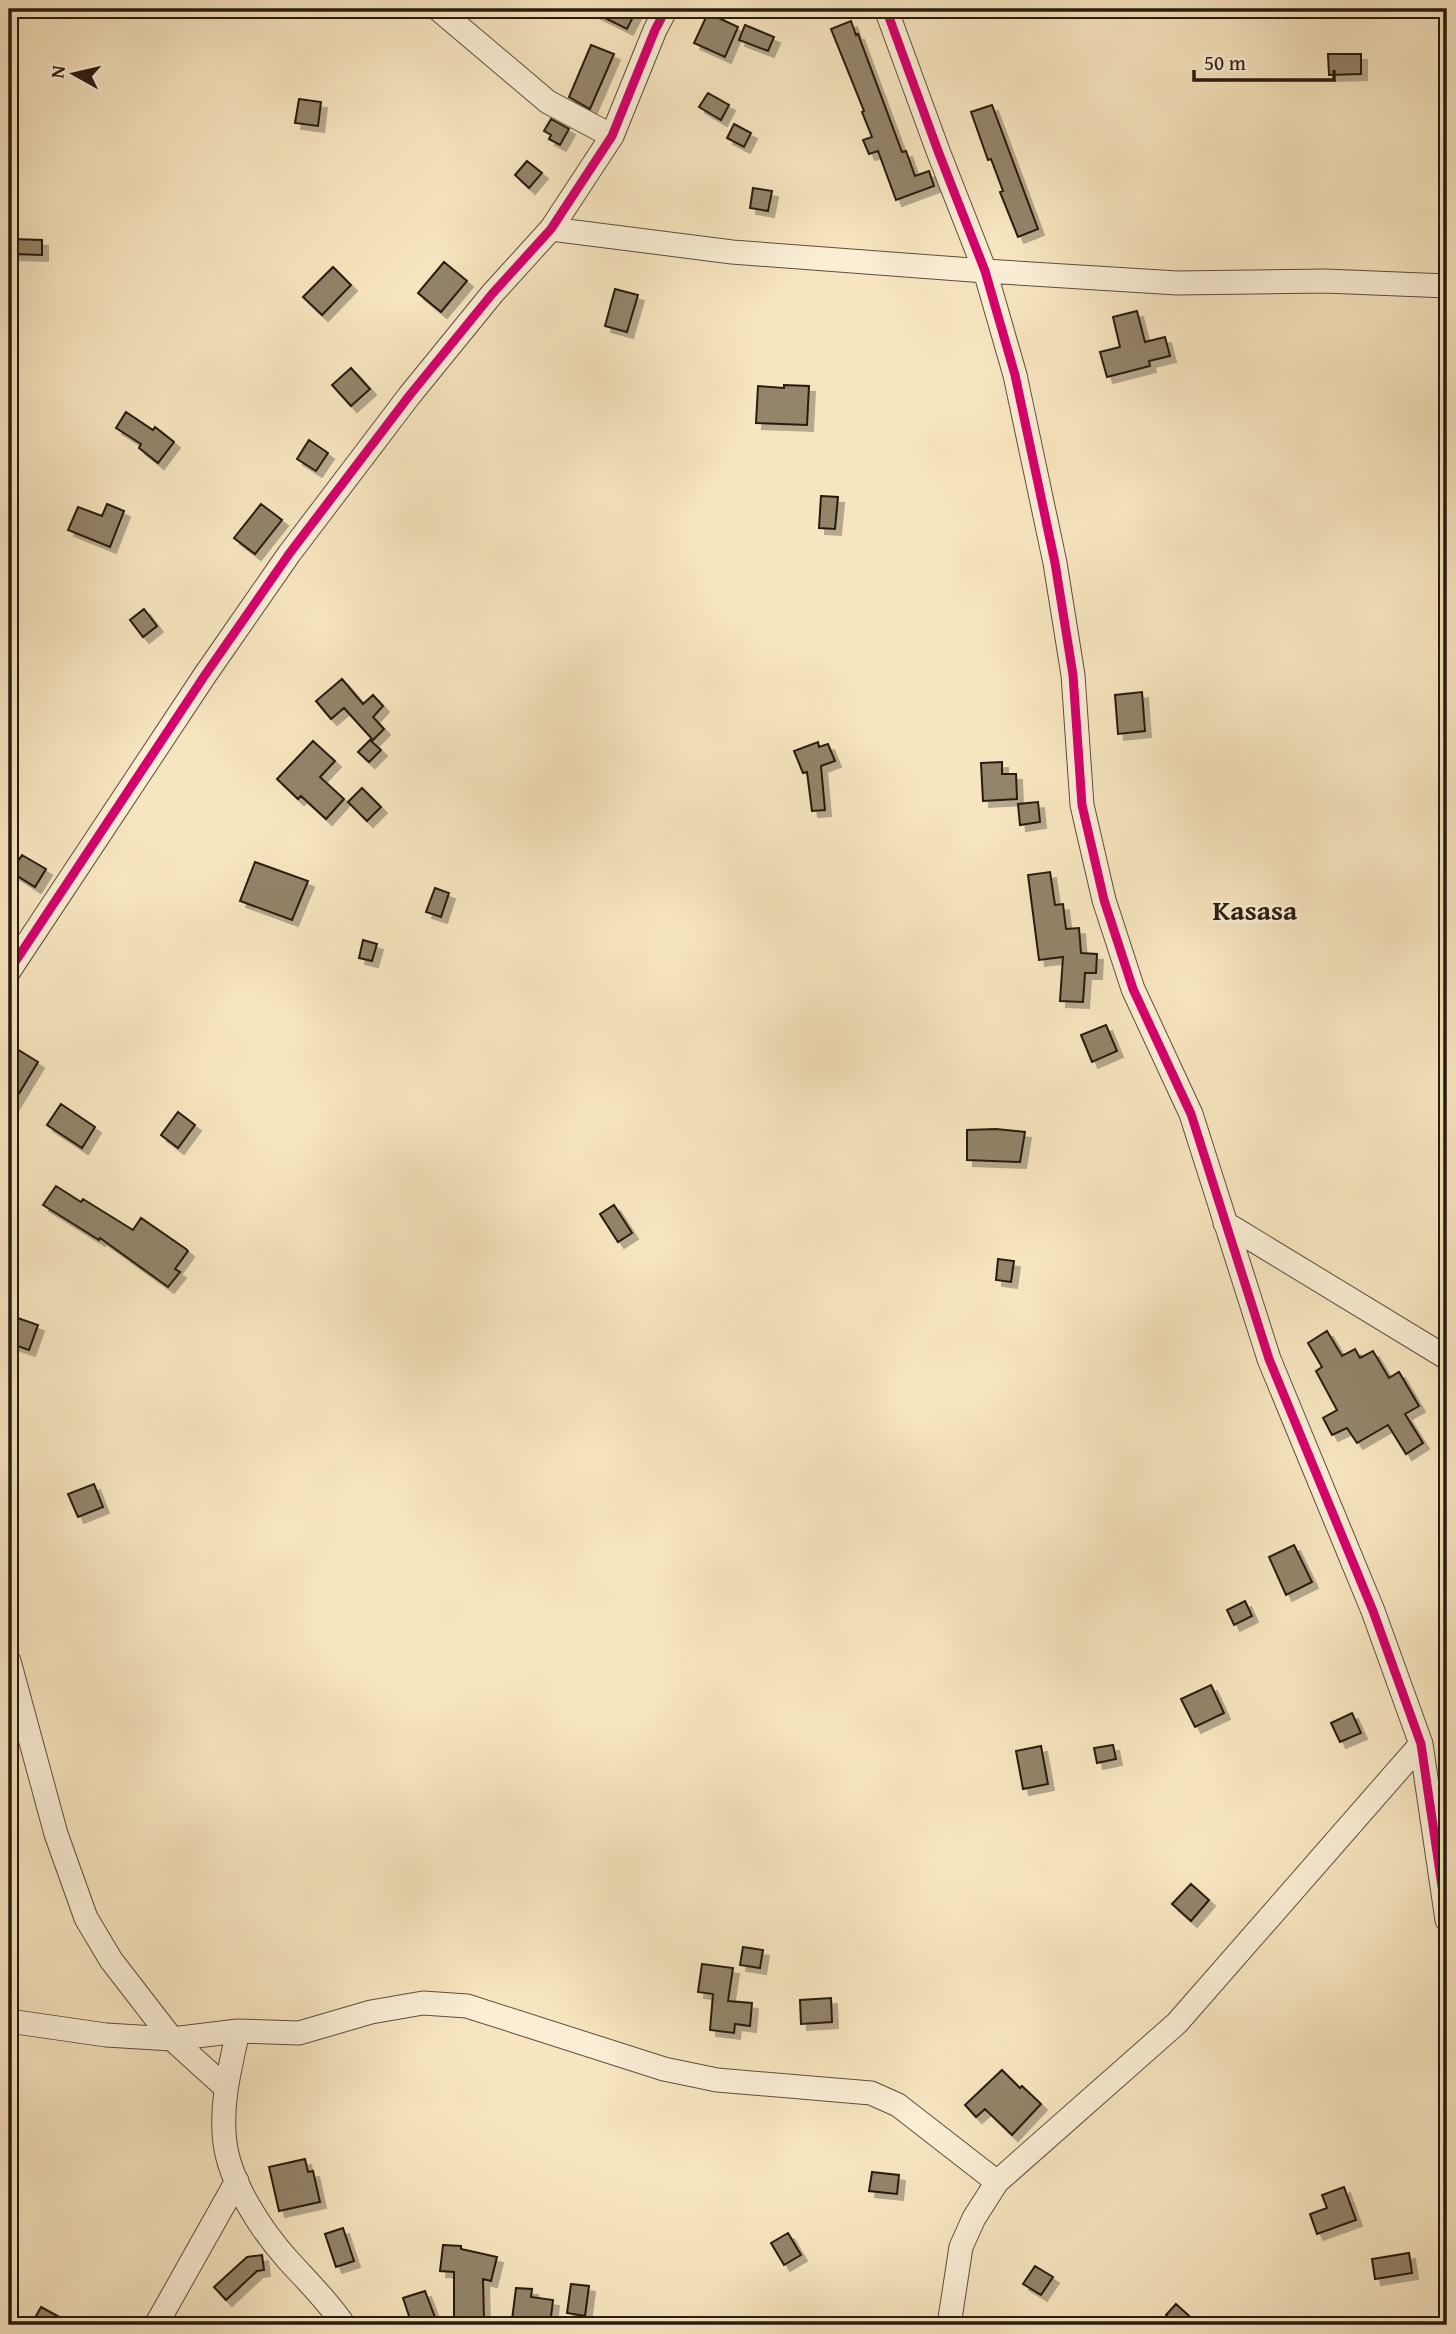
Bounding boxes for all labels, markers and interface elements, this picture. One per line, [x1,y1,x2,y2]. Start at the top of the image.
north arrow [38,38,108,108]
scale bar [1194,38,1334,82]
text: 50 m [1204,47,1246,78]
text: N [42,63,72,80]
district label: Kasasa [1213,889,1298,930]

